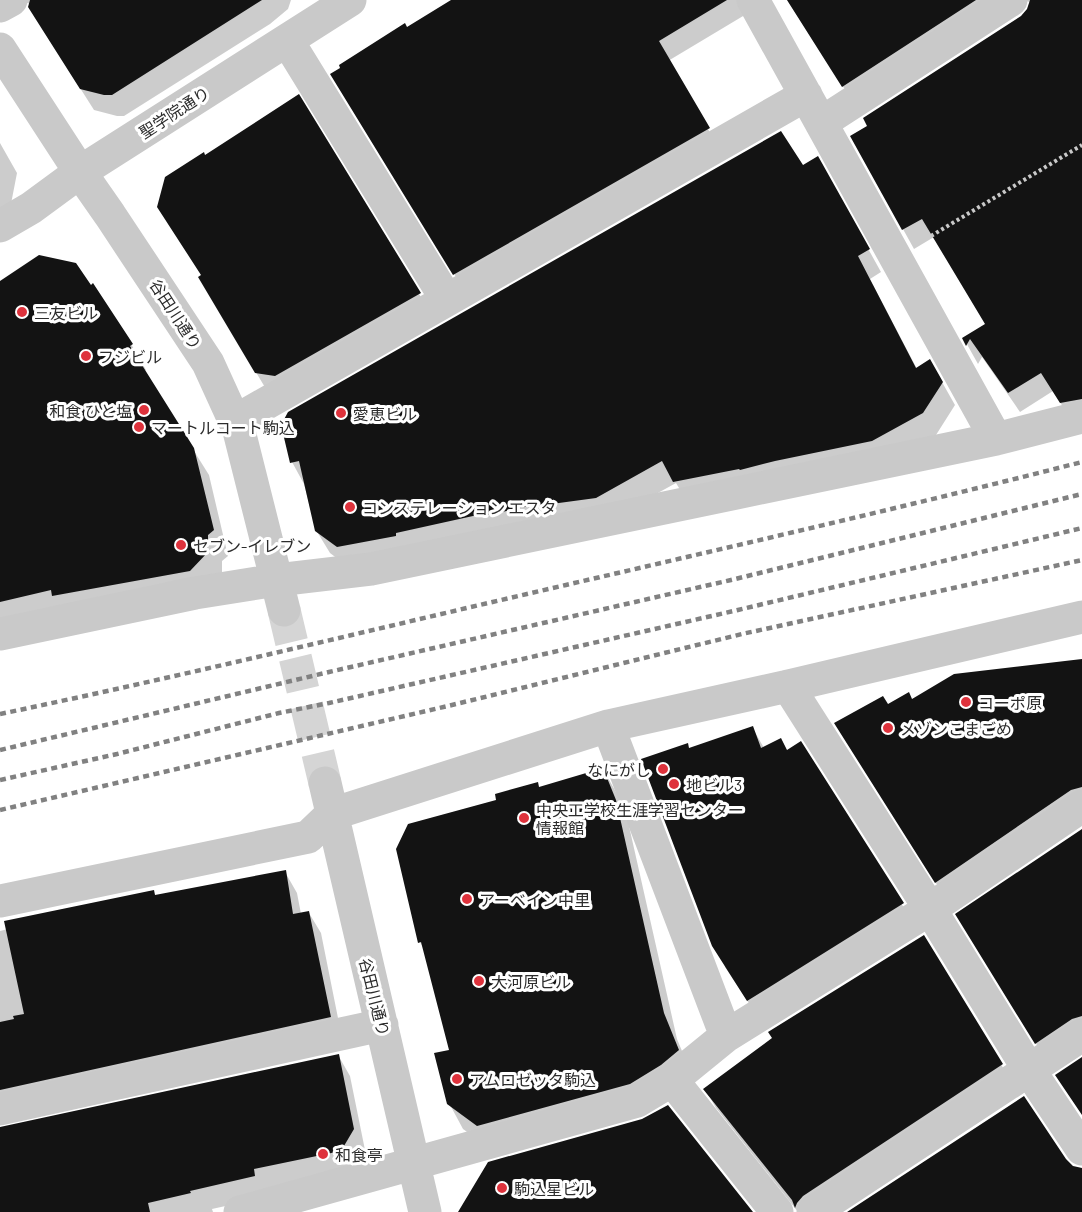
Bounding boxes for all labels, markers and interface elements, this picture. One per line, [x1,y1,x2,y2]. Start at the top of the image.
street label: 聖学院通り [135,82,213,142]
street label: 谷田川通り [146,275,206,353]
place label: 三友ビル [34,303,98,322]
marker: 三友ビル [15,305,29,319]
place label: フジビル [98,347,162,366]
marker: フジビル [79,349,93,363]
place label: 和食 ひと塩 [49,401,132,420]
marker: 和食 ひと塩 [137,403,151,417]
place label: 愛恵ビル [353,404,417,423]
marker: 愛恵ビル [334,406,348,420]
place label: マートルコート駒込 [151,418,295,437]
marker: マートルコート駒込 [132,420,146,434]
place label: コンステレーション エスタ [362,498,557,517]
marker: コンステレーション エスタ [343,500,357,514]
place label: セブン-イレブン [193,536,311,555]
marker: セブン-イレブン [174,538,188,552]
place label: コーポ原 [978,693,1042,712]
marker: コーポ原 [959,695,973,709]
place label: メゾンこまごめ [900,719,1012,738]
marker: メゾンこまごめ [881,721,895,735]
place label: なにがし [587,760,651,779]
marker: なにがし [656,762,670,776]
place label: 地ビル3 [686,775,742,794]
marker: 地ビル3 [667,777,681,791]
place label: 中央工学校生涯学習センター 情報館 [536,800,744,837]
marker: 中央工学校生涯学習センター 情報館 [517,811,531,825]
place label: アーベイン中里 [479,890,590,909]
marker: アーベイン中里 [460,892,474,906]
street label: 谷田川通り [356,956,394,1038]
place label: 大河原ビル [491,972,571,991]
marker: 大河原ビル [472,974,486,988]
place label: アムロゼッタ駒込 [469,1070,596,1089]
marker: アムロゼッタ駒込 [450,1072,464,1086]
place label: 和食亭 [335,1145,383,1164]
marker: 和食亭 [316,1147,330,1161]
place label: 駒込星ビル [514,1179,594,1198]
marker: 駒込星ビル [495,1181,509,1195]

